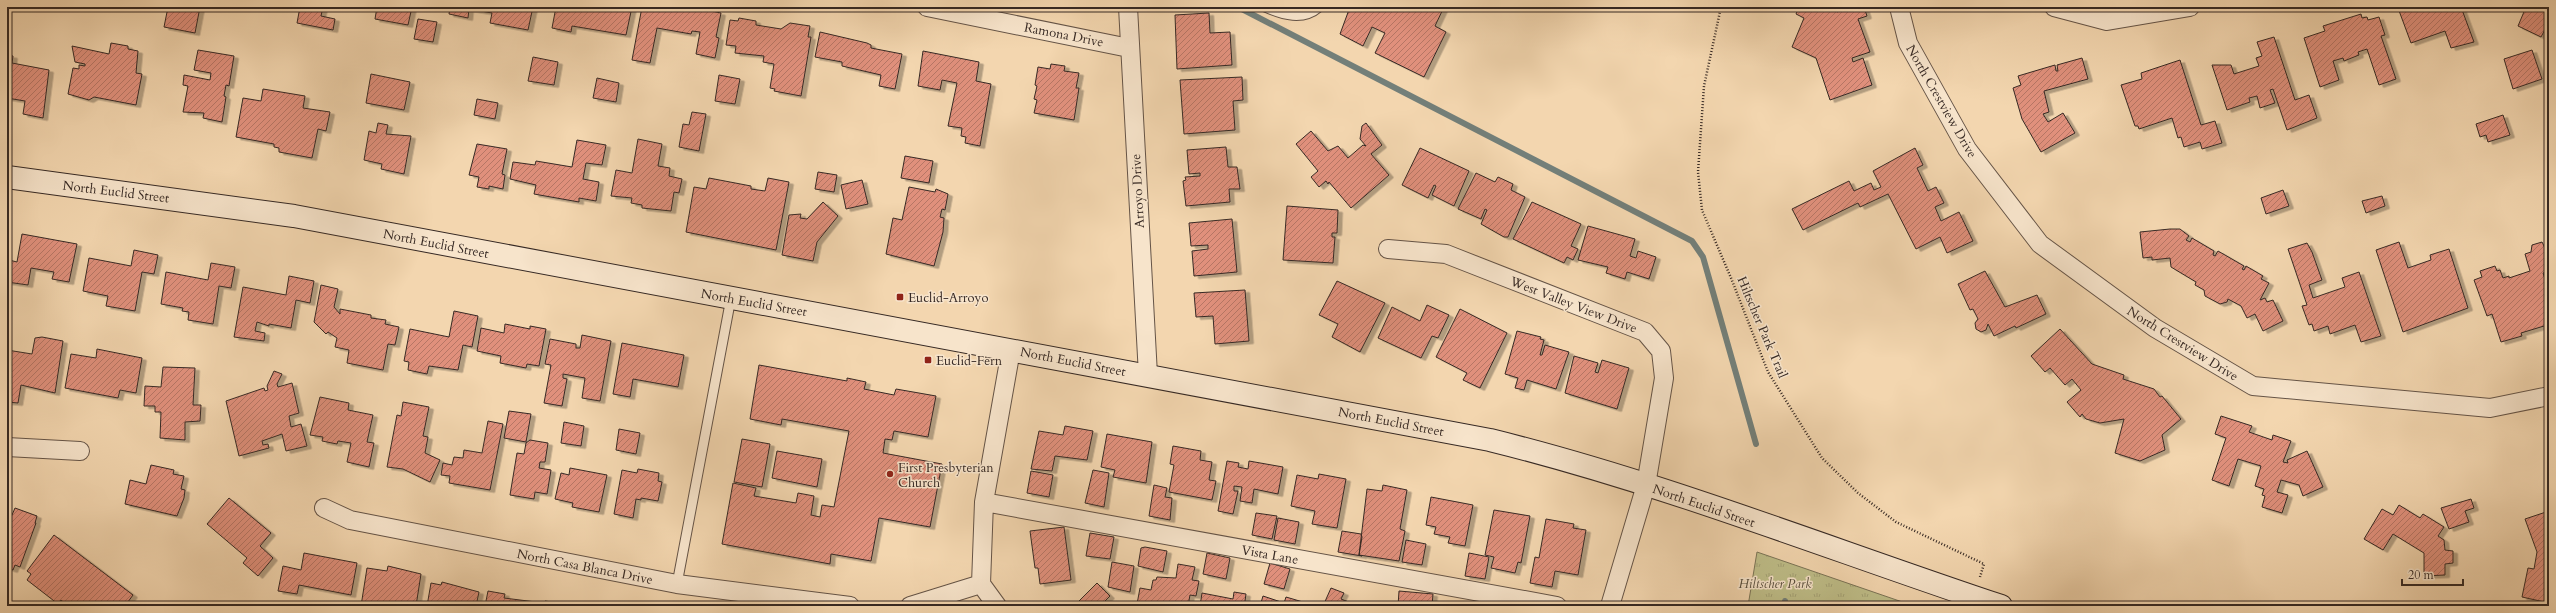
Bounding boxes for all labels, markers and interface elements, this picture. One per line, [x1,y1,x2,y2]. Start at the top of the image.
street label: Ramona Drive [1023,18,1105,52]
street label: North Crestview Drive [1901,42,1981,162]
street label: Arroyo Drive [1127,153,1149,229]
street label: North Euclid Street [62,177,170,207]
street label: North Euclid Street [381,225,490,263]
street label: West Valley View Drive [1507,272,1640,338]
street label: Hiltscher Park Trail [1733,274,1792,382]
street label: North Euclid Street [699,285,808,321]
place label: Euclid-Arroyo [908,289,988,307]
marker: Euclid-Arroyo [895,292,905,302]
street label: North Crestview Drive [2123,302,2242,385]
street label: North Euclid Street [1018,343,1127,381]
place label: Euclid-Fern [936,352,1003,370]
marker: Euclid-Fern [923,355,933,365]
street label: North Euclid Street [1336,403,1445,441]
place label: First Presbyterian Church [898,459,994,492]
marker: First Presbyterian Church [885,469,895,479]
street label: North Euclid Street [1650,480,1757,532]
street label: Vista Lane [1240,541,1300,569]
street label: North Casa Blanca Drive [515,545,654,589]
scale bar [2402,561,2463,587]
text: 20 m [2408,567,2435,583]
park label: Hiltscher Park [1738,575,1812,593]

